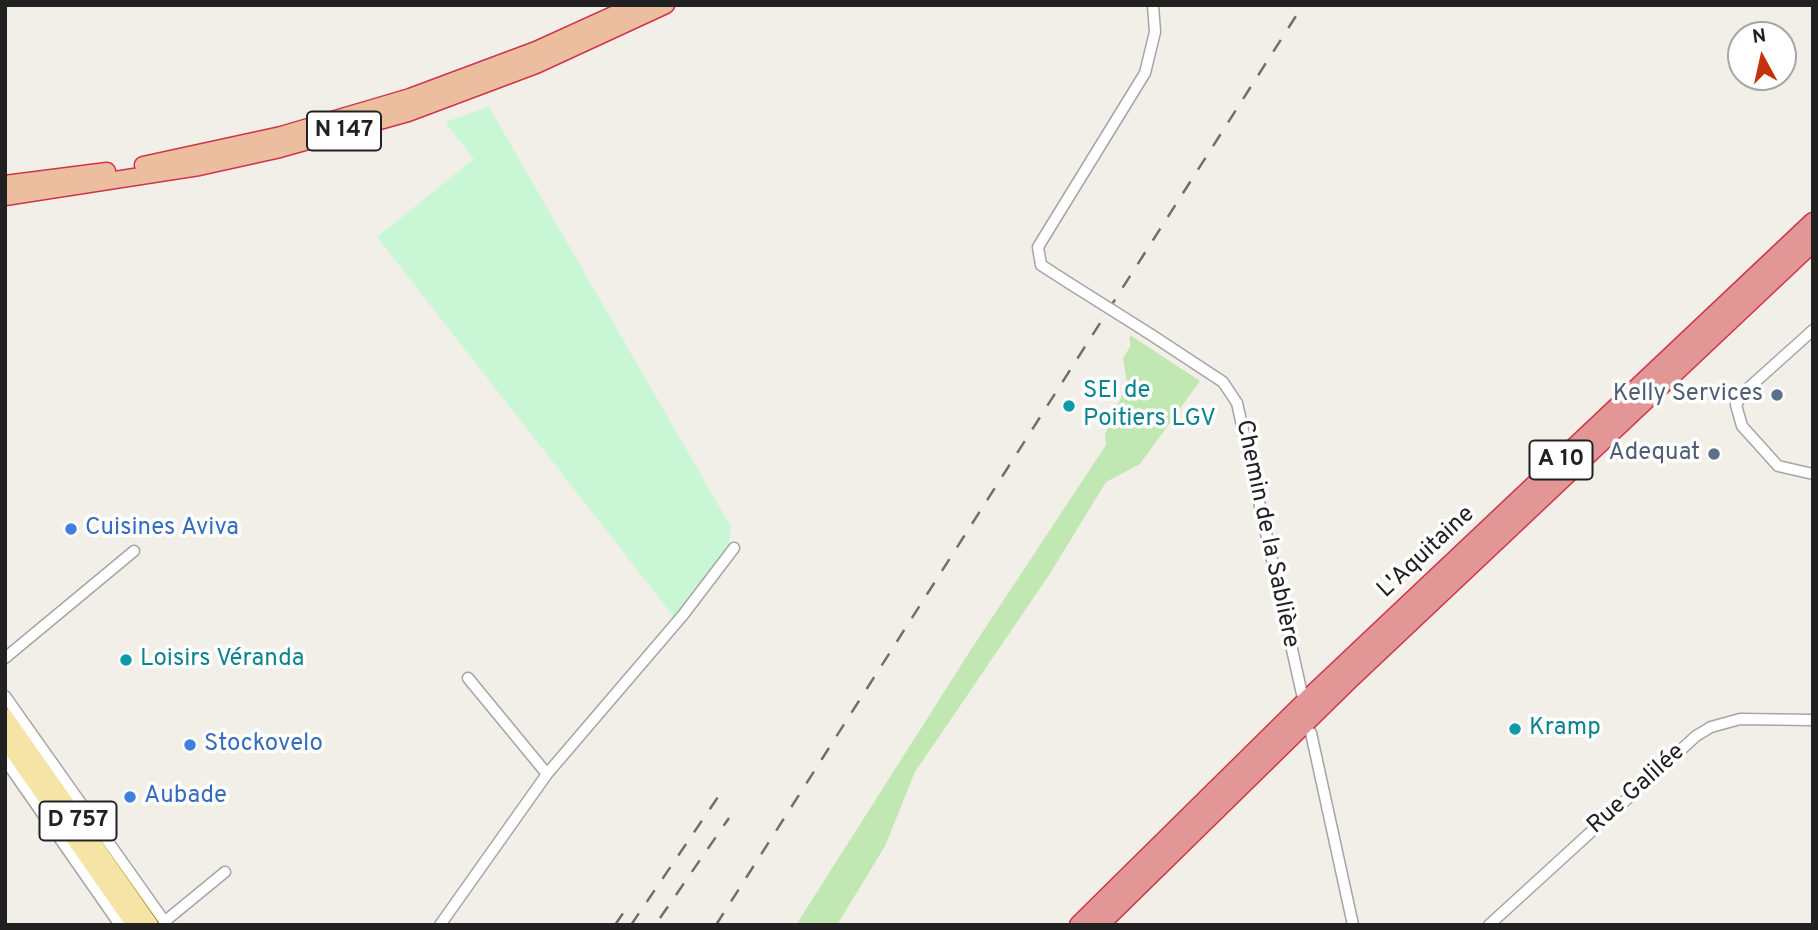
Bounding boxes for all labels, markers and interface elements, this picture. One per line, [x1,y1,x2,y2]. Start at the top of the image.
north arrow [1727,21,1797,91]
text: N [1751,24,1768,50]
road number: N 147 [307,112,381,150]
place label: SEI de Poitiers LGV [1083,378,1216,434]
place label: Kelly Services [1613,381,1763,409]
marker: Kelly Services [1769,387,1785,403]
marker: SEI de Poitiers LGV [1061,398,1077,414]
street label: Chemin de la Sablière [1228,417,1304,651]
road number: A 10 [1530,440,1592,480]
place label: Adequat [1609,440,1700,468]
marker: Adequat [1706,446,1722,462]
street label: L'Aquitaine [1373,501,1481,605]
place label: Cuisines Aviva [85,515,239,543]
marker: Cuisines Aviva [63,521,79,537]
place label: Loisirs Véranda [140,646,304,674]
marker: Loisirs Véranda [118,652,134,668]
place label: Kramp [1529,715,1601,743]
marker: Kramp [1507,721,1523,737]
place label: Stockovelo [204,731,323,759]
marker: Stockovelo [182,737,198,753]
street label: Rue Galilée [1582,739,1692,841]
place label: Aubade [144,783,227,811]
marker: Aubade [122,789,138,805]
road number: D 757 [40,802,116,841]

